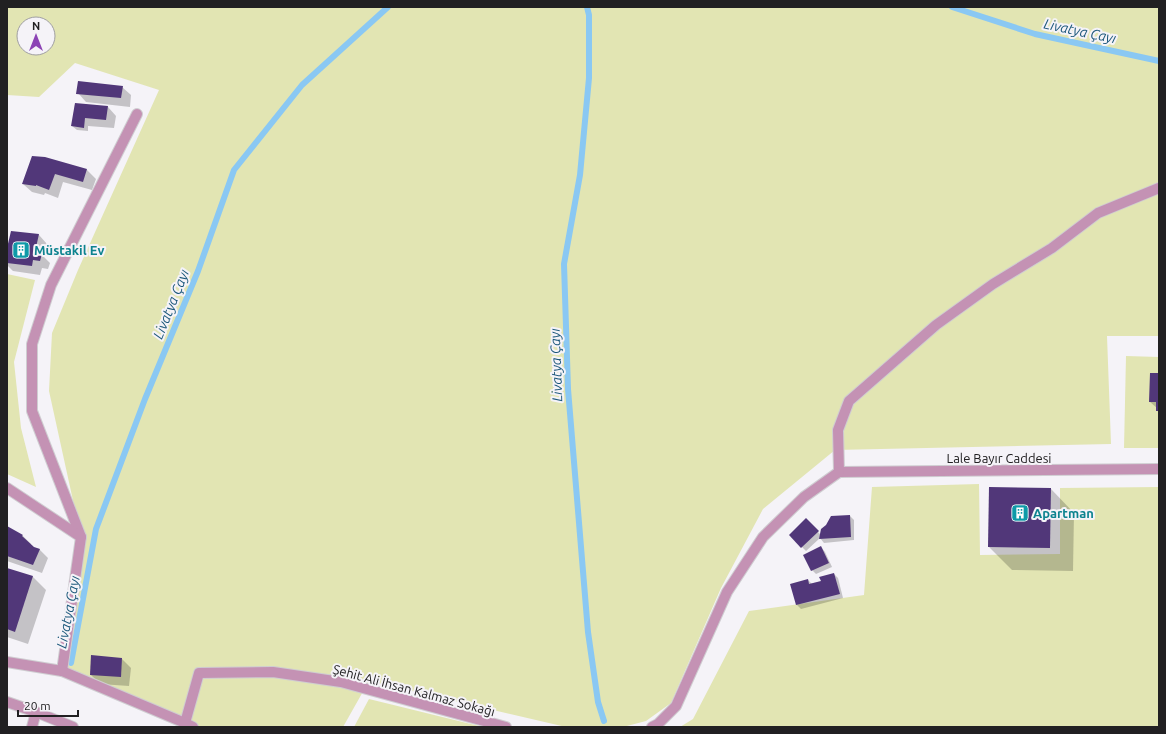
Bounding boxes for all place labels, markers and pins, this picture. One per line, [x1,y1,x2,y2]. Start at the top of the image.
building icon: Müstakil Ev [11,240,31,260]
place label: Müstakil Ev [34,243,104,257]
building icon: Apartman [1010,503,1030,523]
place label: Apartman [1033,506,1094,520]

